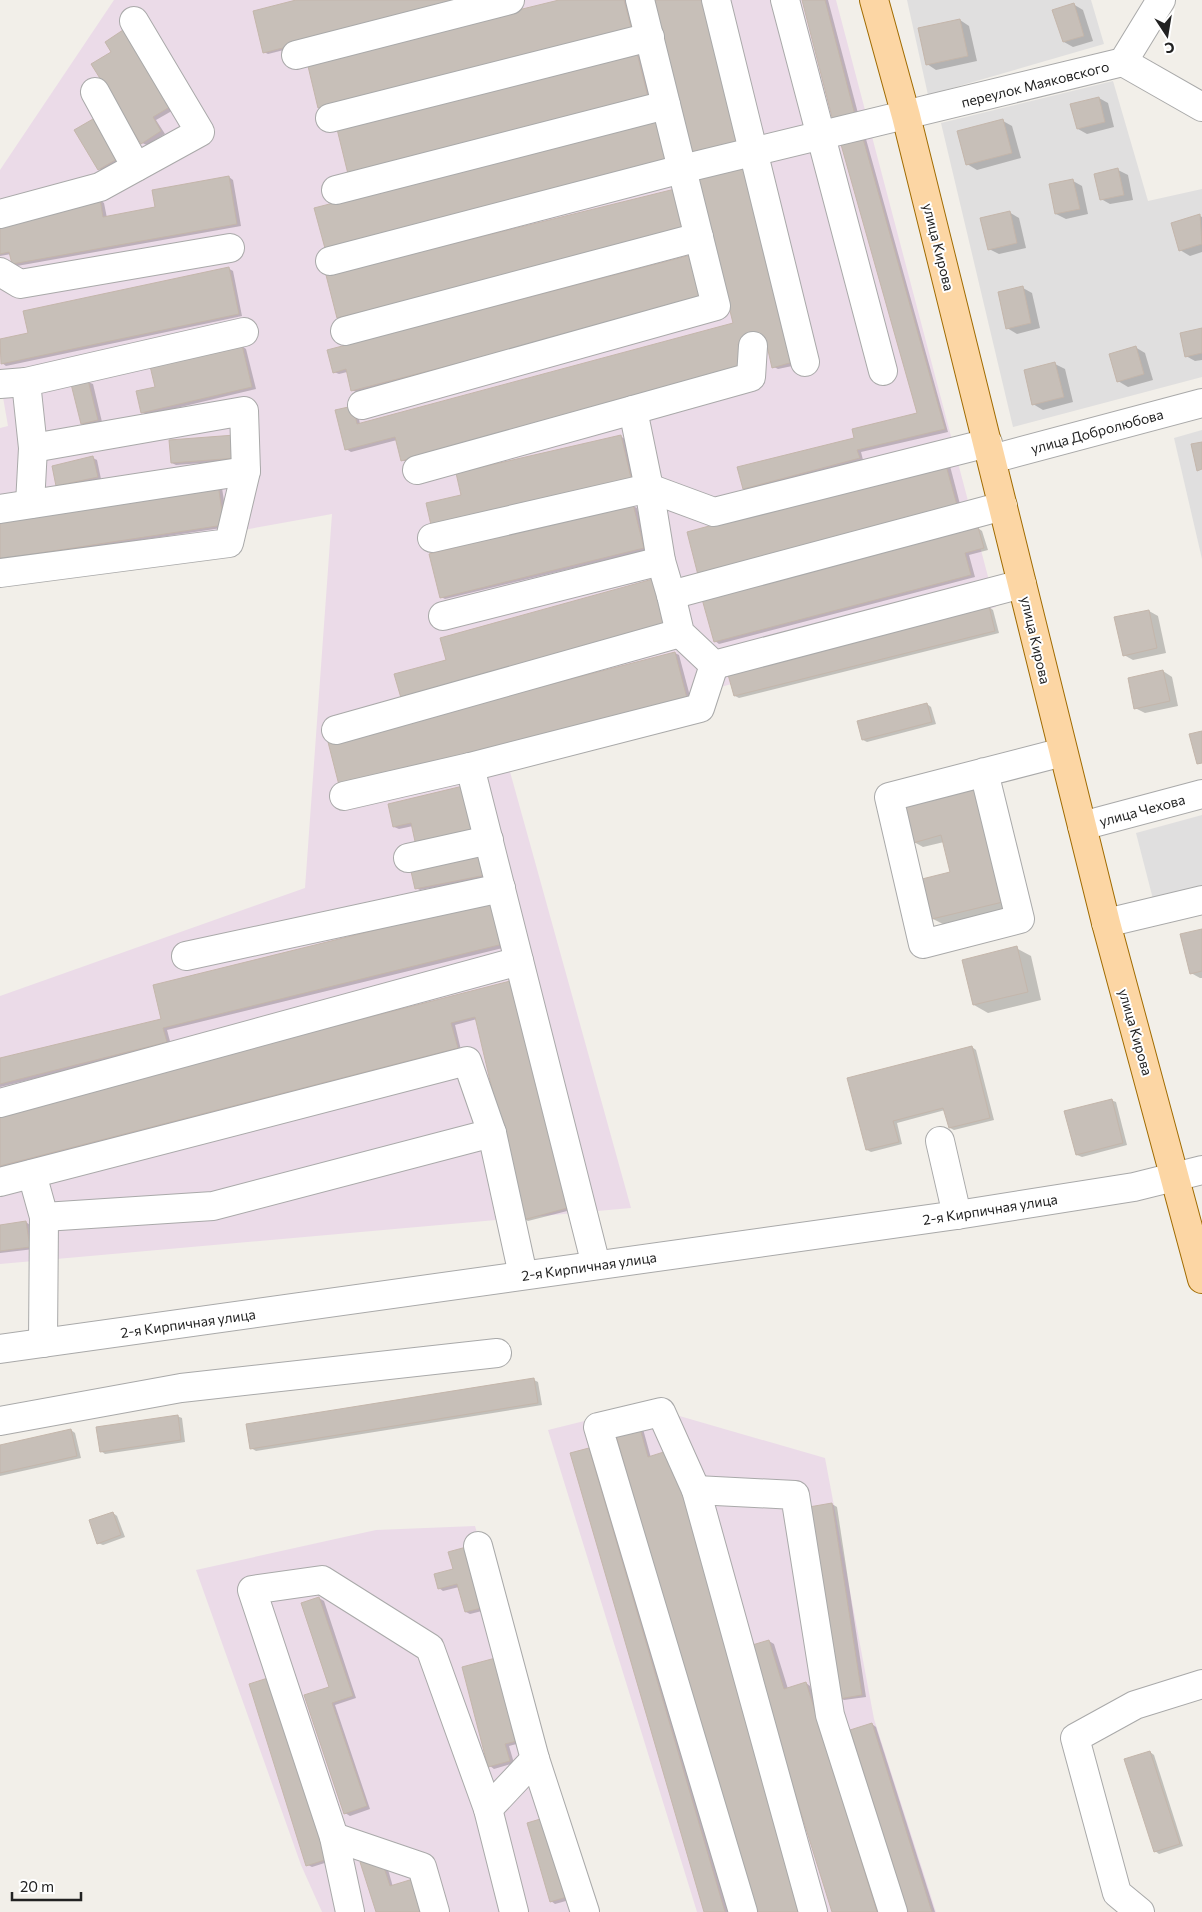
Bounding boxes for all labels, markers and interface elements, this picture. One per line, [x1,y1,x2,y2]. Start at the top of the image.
north arrow [1142,10,1192,60]
text: С [1163,39,1176,58]
street label: переулок Маяковского [959,57,1111,111]
street label: улица Кирова [920,201,958,293]
street label: улица Добролюбова [1029,405,1165,457]
street label: улица Кирова [1018,594,1054,686]
street label: улица Чехова [1097,790,1187,830]
street label: улица Кирова [1115,987,1157,1077]
street label: 2-я Кирпичная улица [921,1190,1059,1228]
street label: 2-я Кирпичная улица [520,1248,658,1284]
street label: 2-я Кирпичная улица [119,1305,257,1341]
scale bar [12,1870,81,1902]
text: 20 m [20,1877,54,1895]

